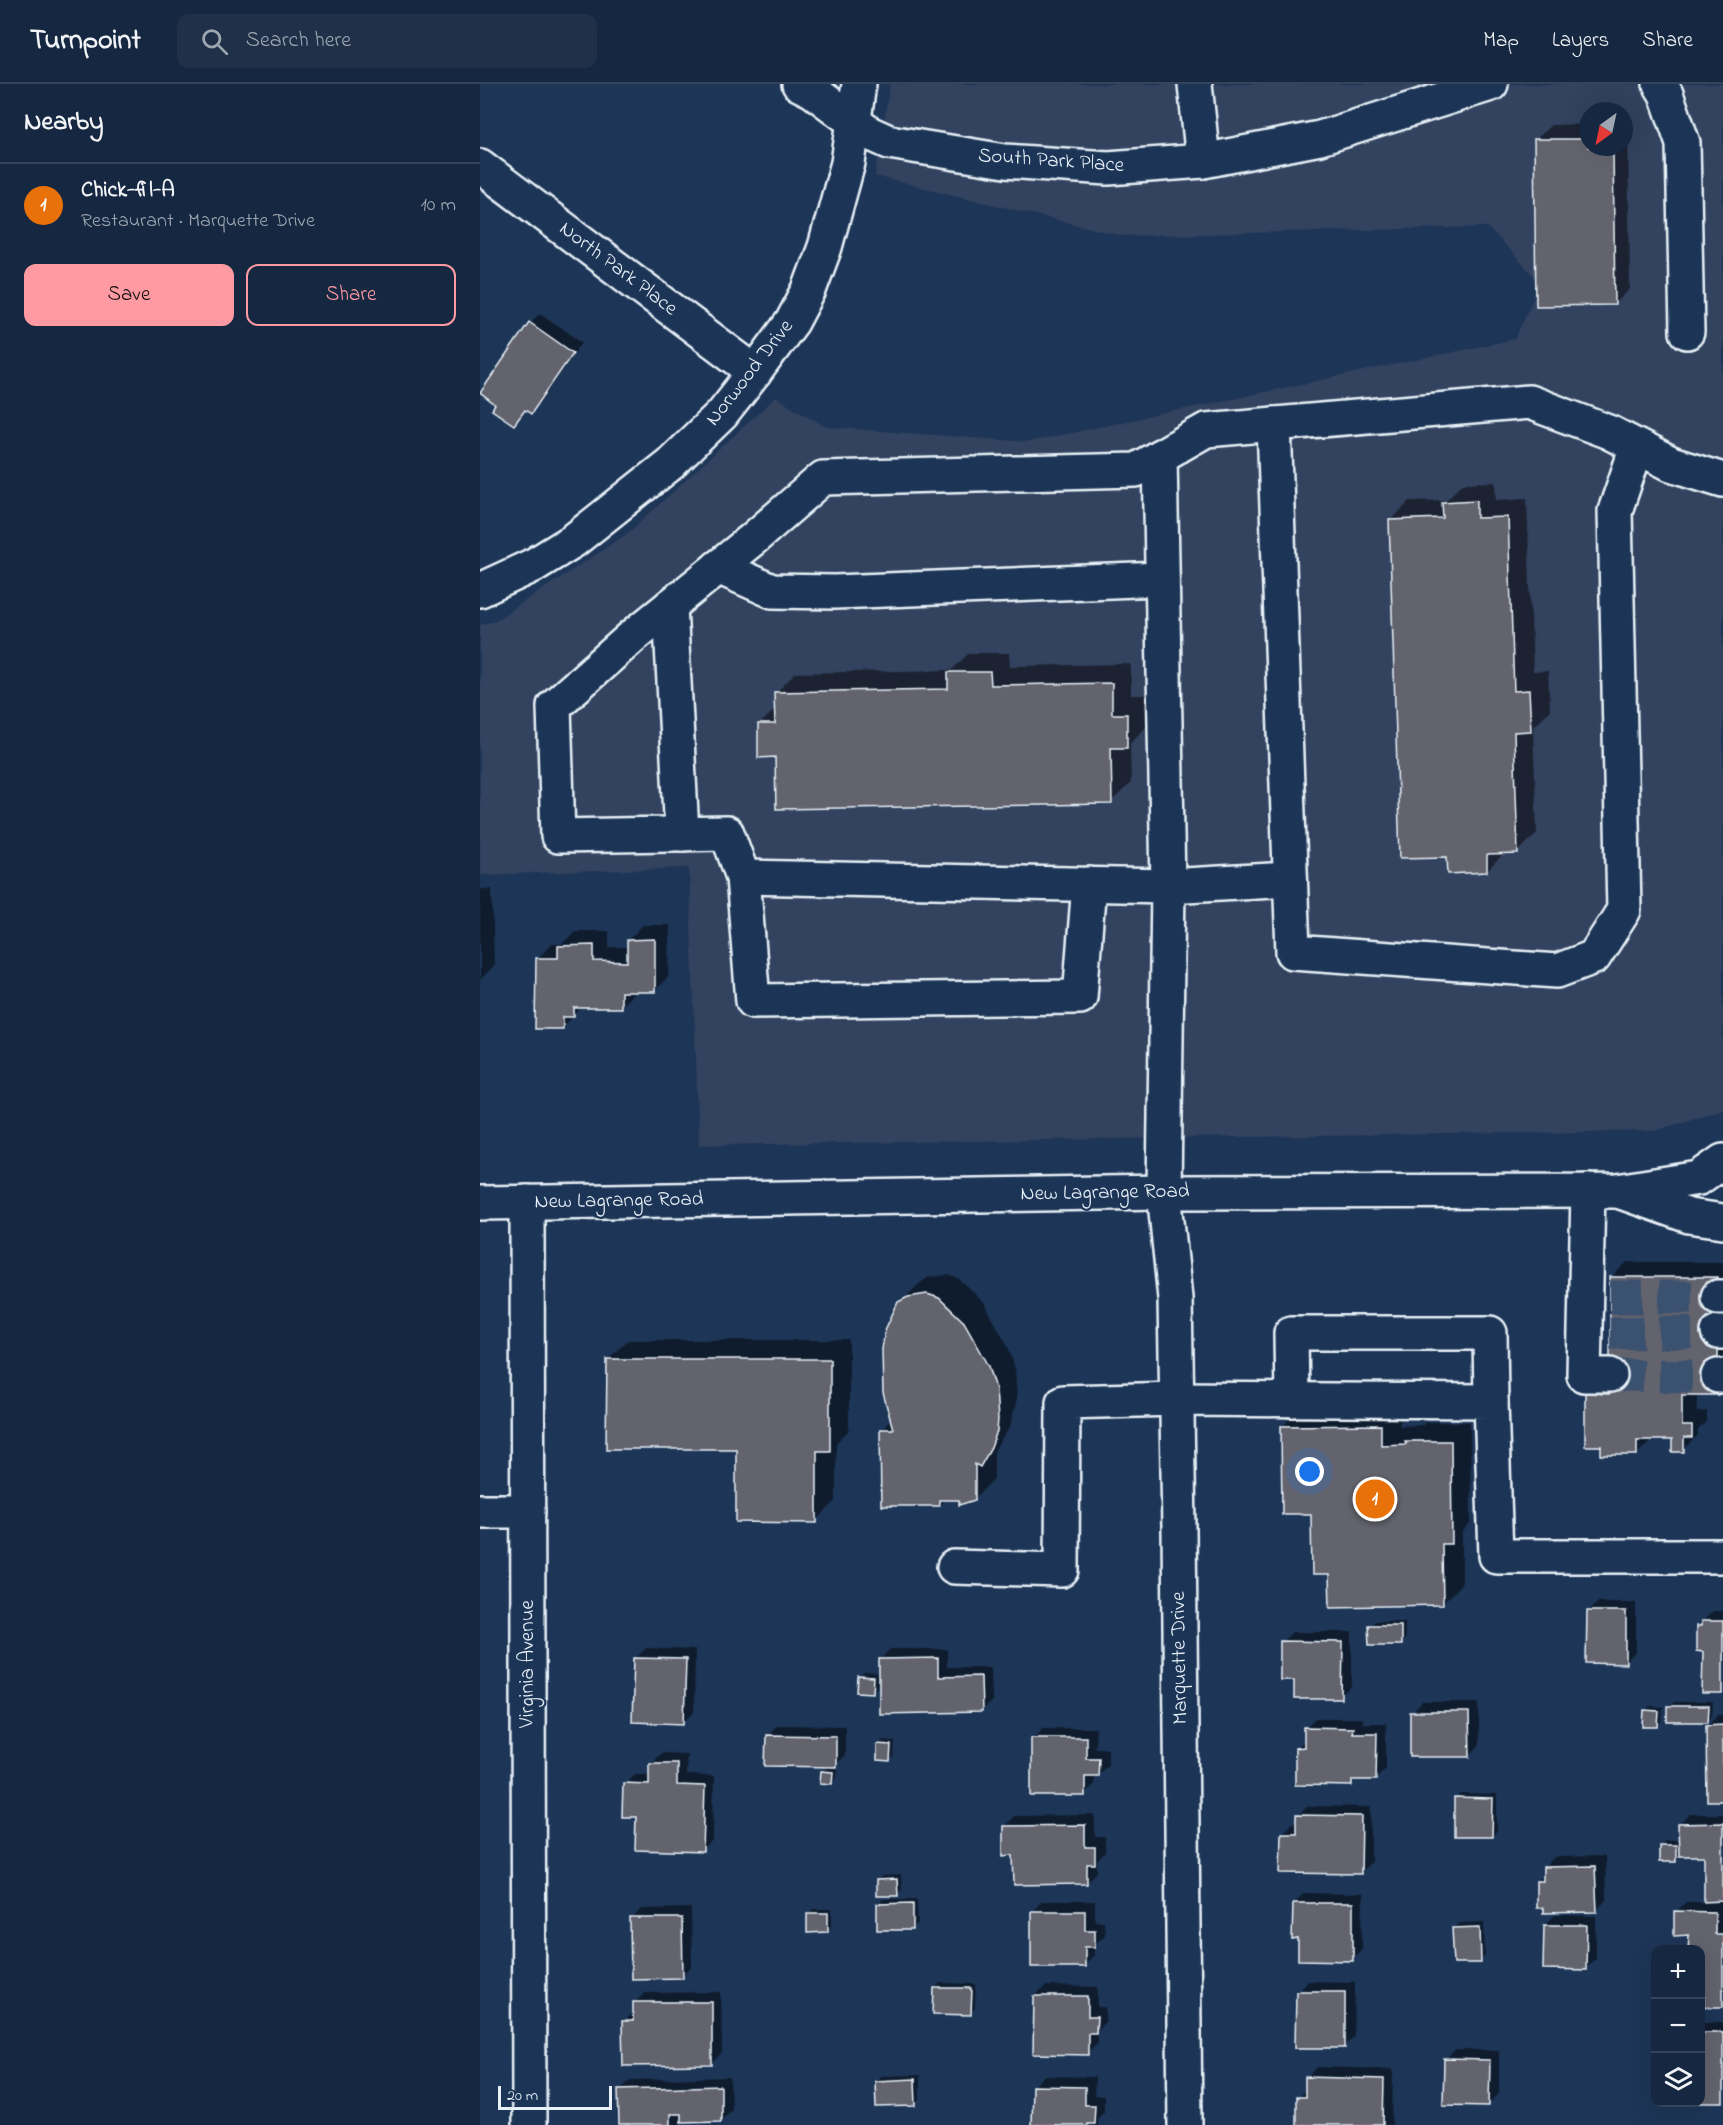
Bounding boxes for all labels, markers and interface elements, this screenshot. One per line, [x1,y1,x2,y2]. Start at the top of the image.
search box [177,14,597,68]
text: Turnpoint [30,21,141,62]
icon: search [198,25,231,58]
text: Search here [246,25,351,57]
text: Map [1483,26,1519,56]
text: Layers [1552,26,1609,56]
text: Share [1642,26,1693,56]
north arrow [1579,102,1633,156]
text: Nearby [24,104,103,142]
street label: South Park Place [977,141,1126,181]
text: Chick-fil-A [81,175,175,207]
text: 1 [40,191,47,220]
text: 10 m [420,191,456,220]
text: Restaurant · Marquette Drive [81,207,315,236]
street label: North Park Place [552,214,684,324]
button: Save [24,264,234,326]
button: Share [246,264,456,326]
street label: Norwood Drive [699,313,802,433]
street label: New Lagrange Road [1020,1177,1190,1211]
street label: New Lagrange Road [534,1185,704,1219]
your location [1295,1457,1324,1486]
pin: 1 [1356,1476,1394,1522]
street label: Marquette Drive [1164,1591,1196,1725]
street label: Virginia Avenue [513,1599,545,1729]
map controls [1651,1945,1705,2107]
button: + [1651,1945,1705,1999]
button: − [1651,1999,1705,2053]
button: layers [1651,2053,1705,2107]
scale bar [498,2083,612,2110]
text: 20 m [507,2084,538,2108]

